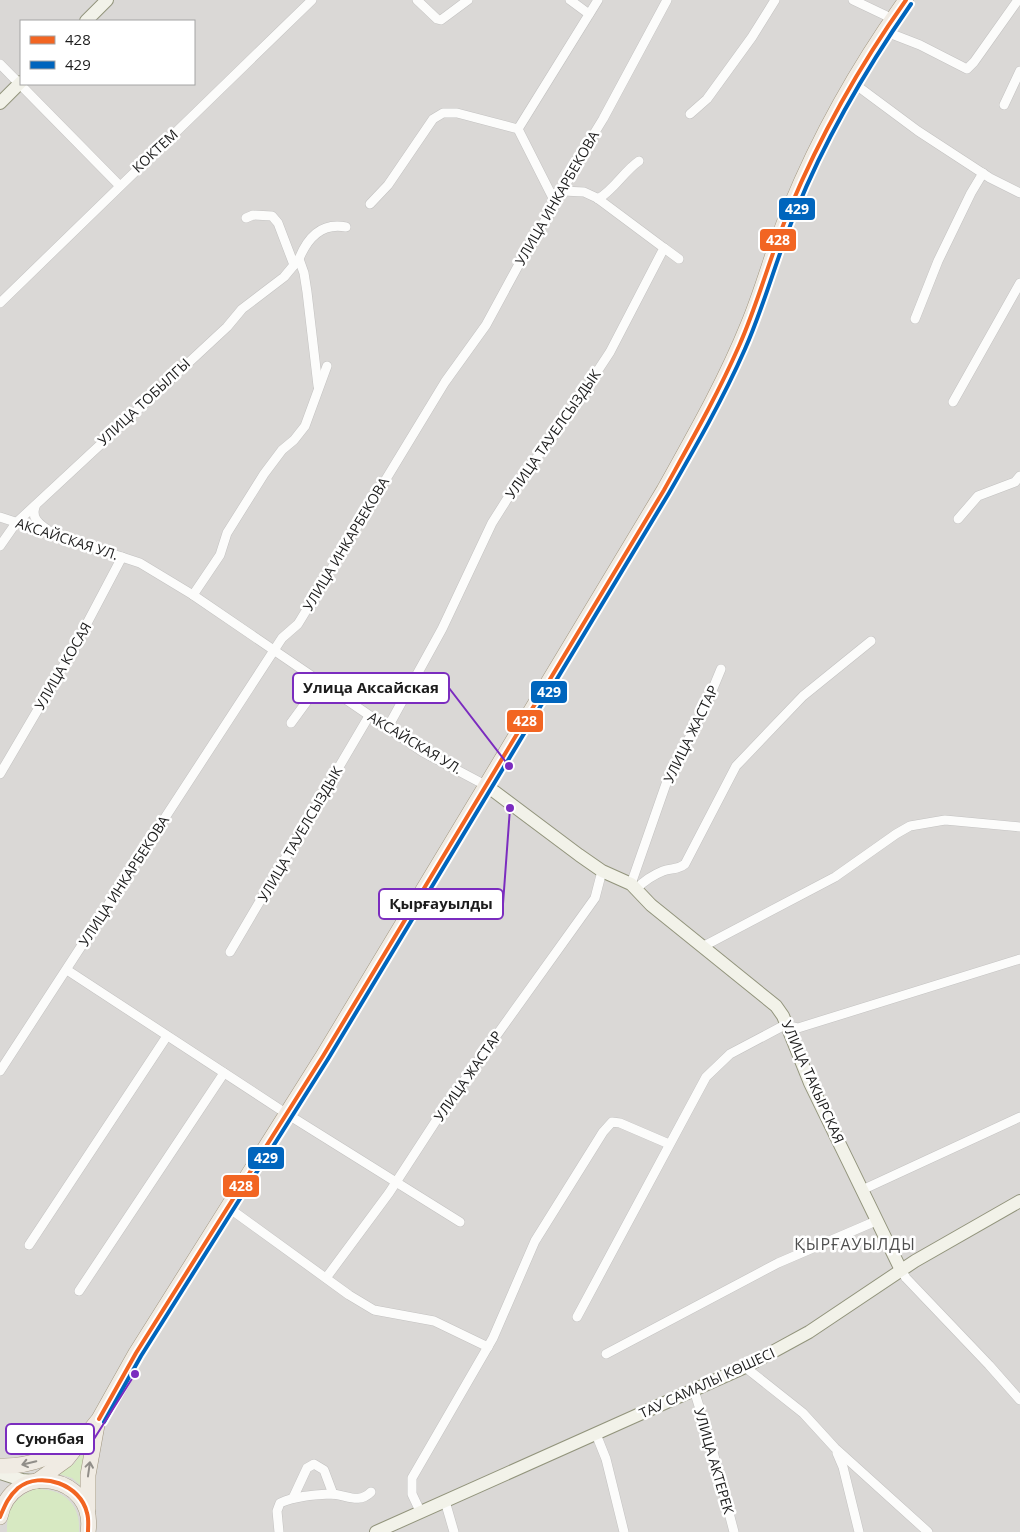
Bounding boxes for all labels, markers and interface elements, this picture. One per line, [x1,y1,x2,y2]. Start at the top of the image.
legend [20,20,195,85]
text: 428 [65,29,91,49]
text: 429 [65,54,91,74]
street label: КОКТЕМ [128,125,182,177]
street label: УЛИЦА ИНКАРБЕКОВА [510,127,603,268]
line badge: 429 [778,197,816,221]
text: 429 [785,199,809,218]
line badge: 428 [759,228,797,252]
text: 428 [766,230,790,249]
street label: УЛИЦА ТОБЫЛГЫ [93,354,194,449]
street label: УЛИЦА ТАУЕЛСЫЗДЫК [501,365,605,502]
street label: УЛИЦА ИНКАРБЕКОВА [298,473,393,614]
street label: АКСАЙСКАЯ УЛ. [14,513,121,564]
street label: УЛИЦА КОСАЯ [30,619,95,713]
callout: Улица Аксайская [293,673,449,703]
text: Улица Аксайская [303,677,439,697]
line badge: 429 [530,680,568,704]
text: 429 [537,682,561,701]
street label: УЛИЦА ЖАСТАР [659,682,722,786]
street label: АКСАЙСКАЯ УЛ. [365,707,466,778]
line badge: 428 [506,709,544,733]
text: 428 [513,711,537,730]
street label: УЛИЦА ТАУЕЛСЫЗДЫК [253,762,346,905]
street label: УЛИЦА ИНКАРБЕКОВА [74,812,173,950]
callout: Қырғауылды [379,889,503,919]
text: Қырғауылды [389,893,493,913]
street label: УЛИЦА ТАКЫРСКАЯ [778,1017,849,1146]
street label: УЛИЦА ЖАСТАР [429,1027,506,1125]
line badge: 429 [247,1146,285,1170]
text: 429 [254,1148,278,1167]
line badge: 428 [222,1174,260,1198]
text: 428 [229,1176,253,1195]
district label: ҚЫРҒАУЫЛДЫ [794,1233,916,1255]
street label: ТАУ САМАЛЫ КӨШЕСІ [636,1343,778,1422]
street label: УЛИЦА АКТЕРЕК [690,1406,739,1517]
callout: Суюнбая [6,1424,94,1454]
text: Суюнбая [16,1428,84,1448]
one-way arrow [22,1459,38,1468]
one-way arrow [84,1461,94,1477]

